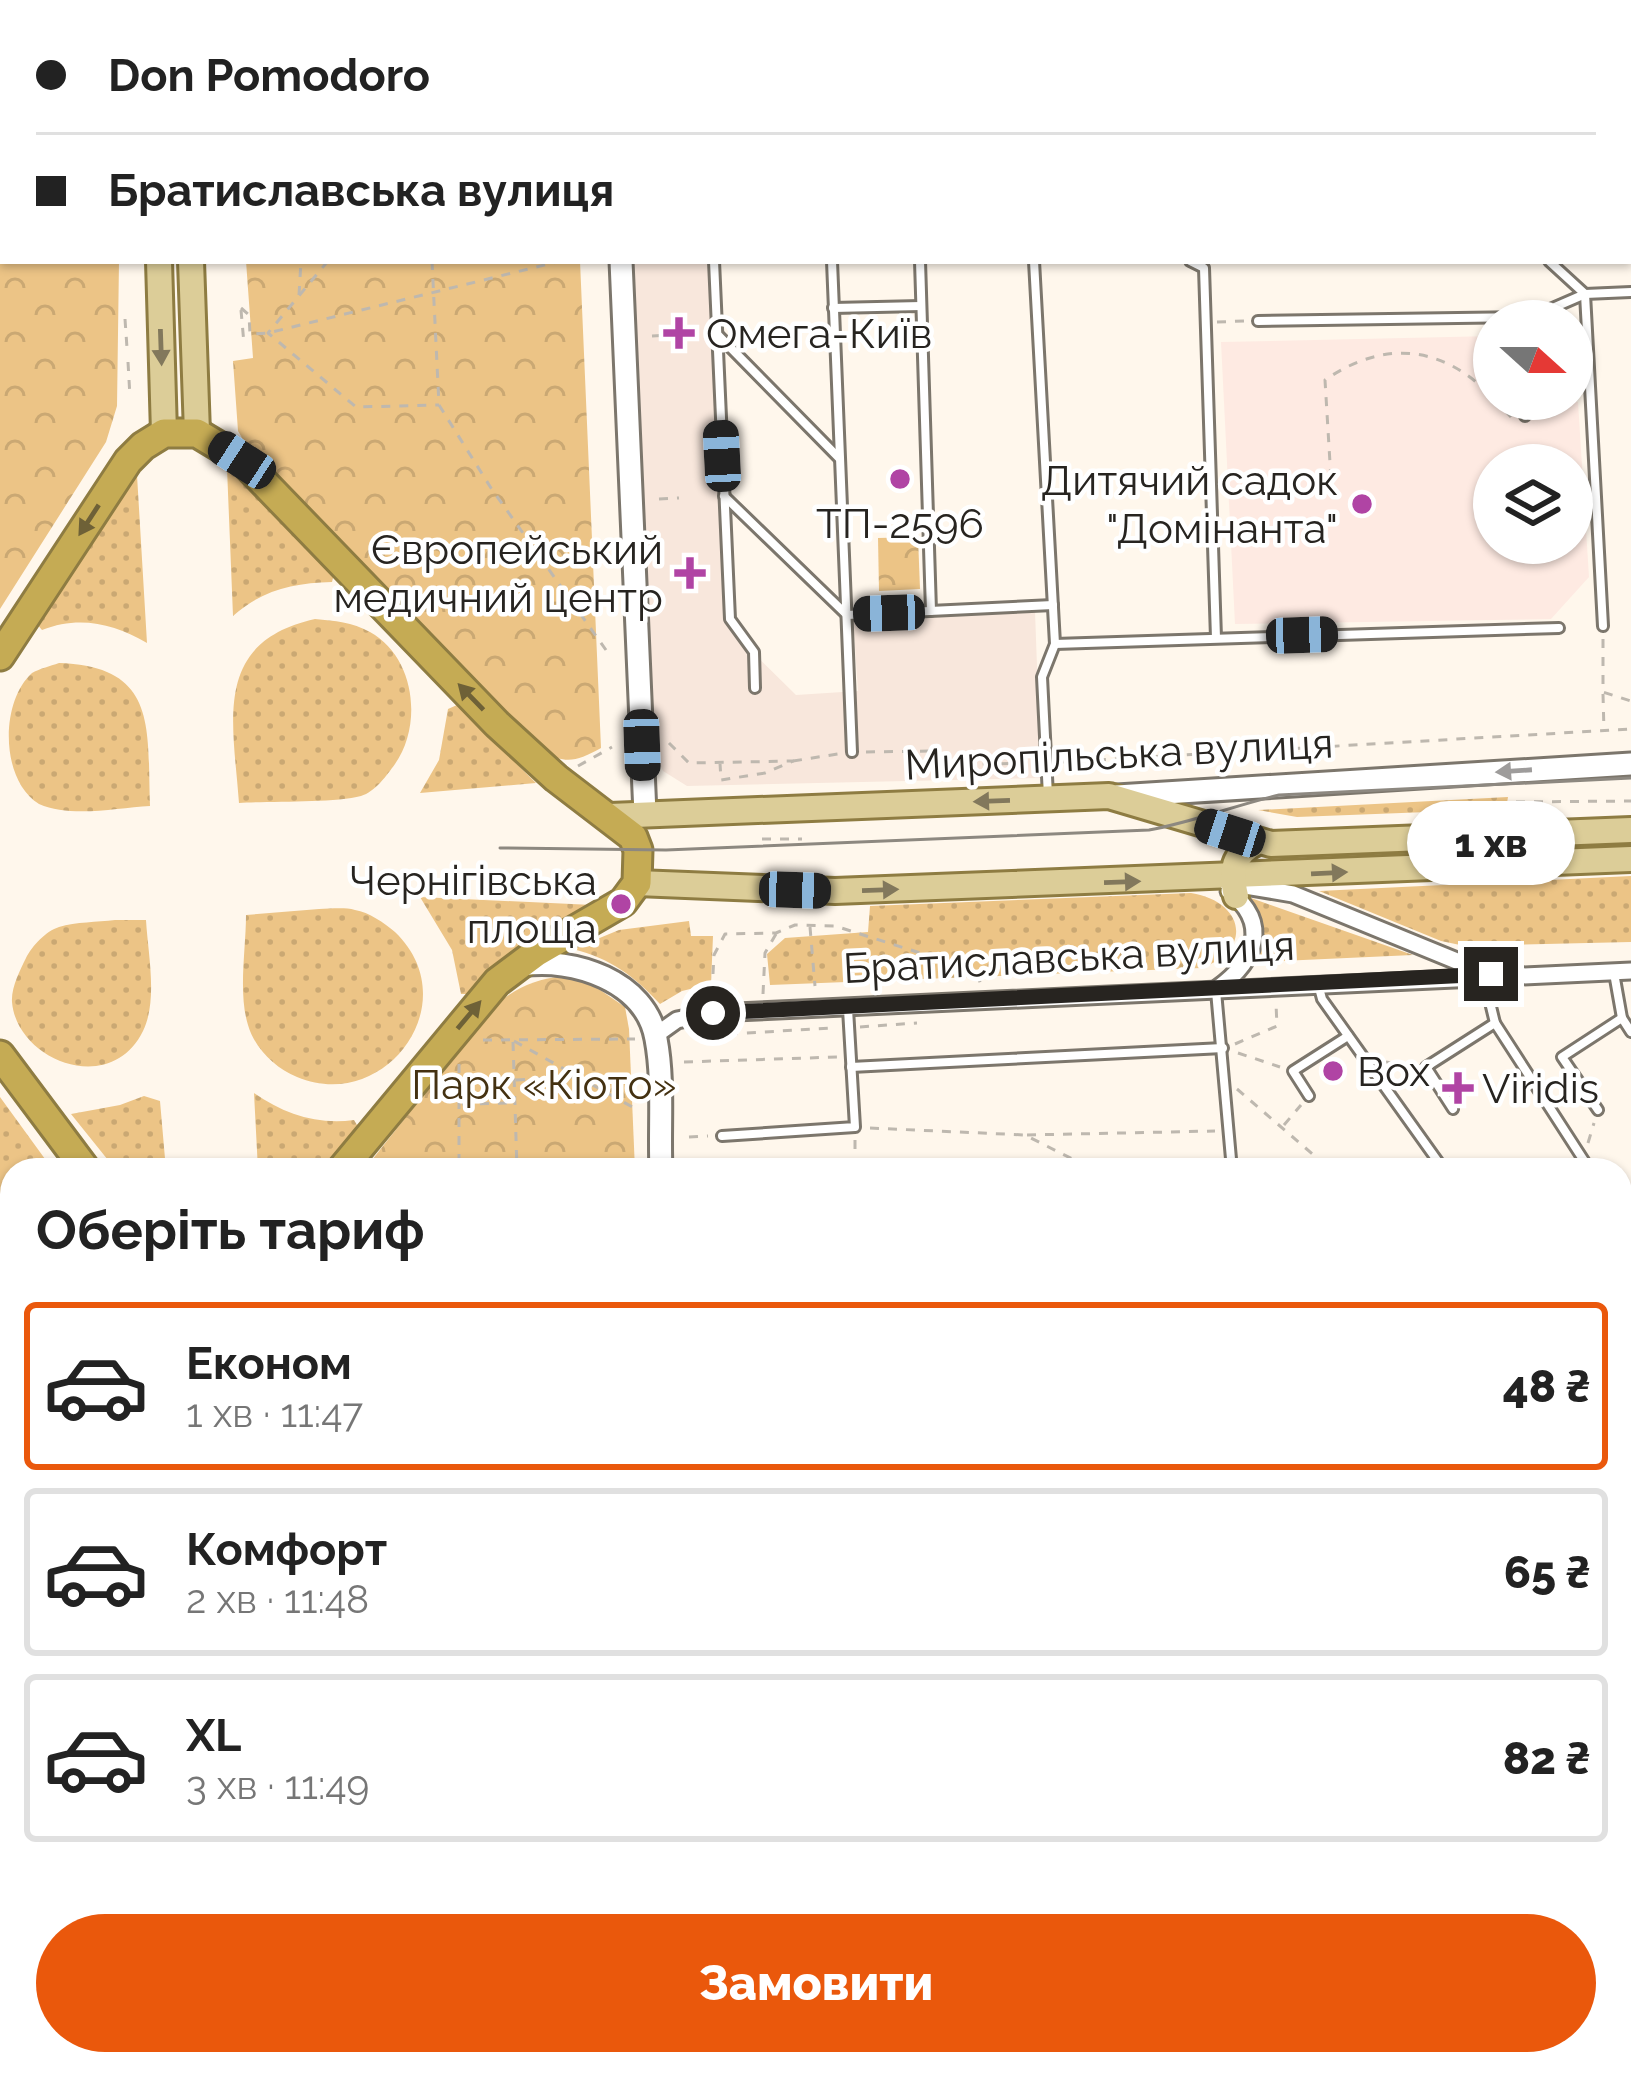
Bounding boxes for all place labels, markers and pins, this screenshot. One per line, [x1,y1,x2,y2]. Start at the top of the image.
place label: Омега-Київ [706,309,932,358]
marker: Омега-Київ [663,317,695,349]
place label: Дитячий садок "Домінанта" [1041,456,1338,553]
marker: ТП-2596 [887,466,913,492]
marker: Дитячий садок "Домінанта" [1349,491,1375,517]
place label: ТП-2596 [816,499,984,548]
place label: Європейський медичний центр [333,525,663,622]
marker: Європейський медичний центр [674,557,706,589]
place label: Чернігівська площа [349,856,597,953]
marker: Чернігівська площа [608,891,634,917]
place label: Box [1357,1047,1430,1096]
marker: Box [1320,1058,1346,1084]
place label: Viridis [1482,1064,1599,1113]
marker: Viridis [1445,1075,1471,1101]

